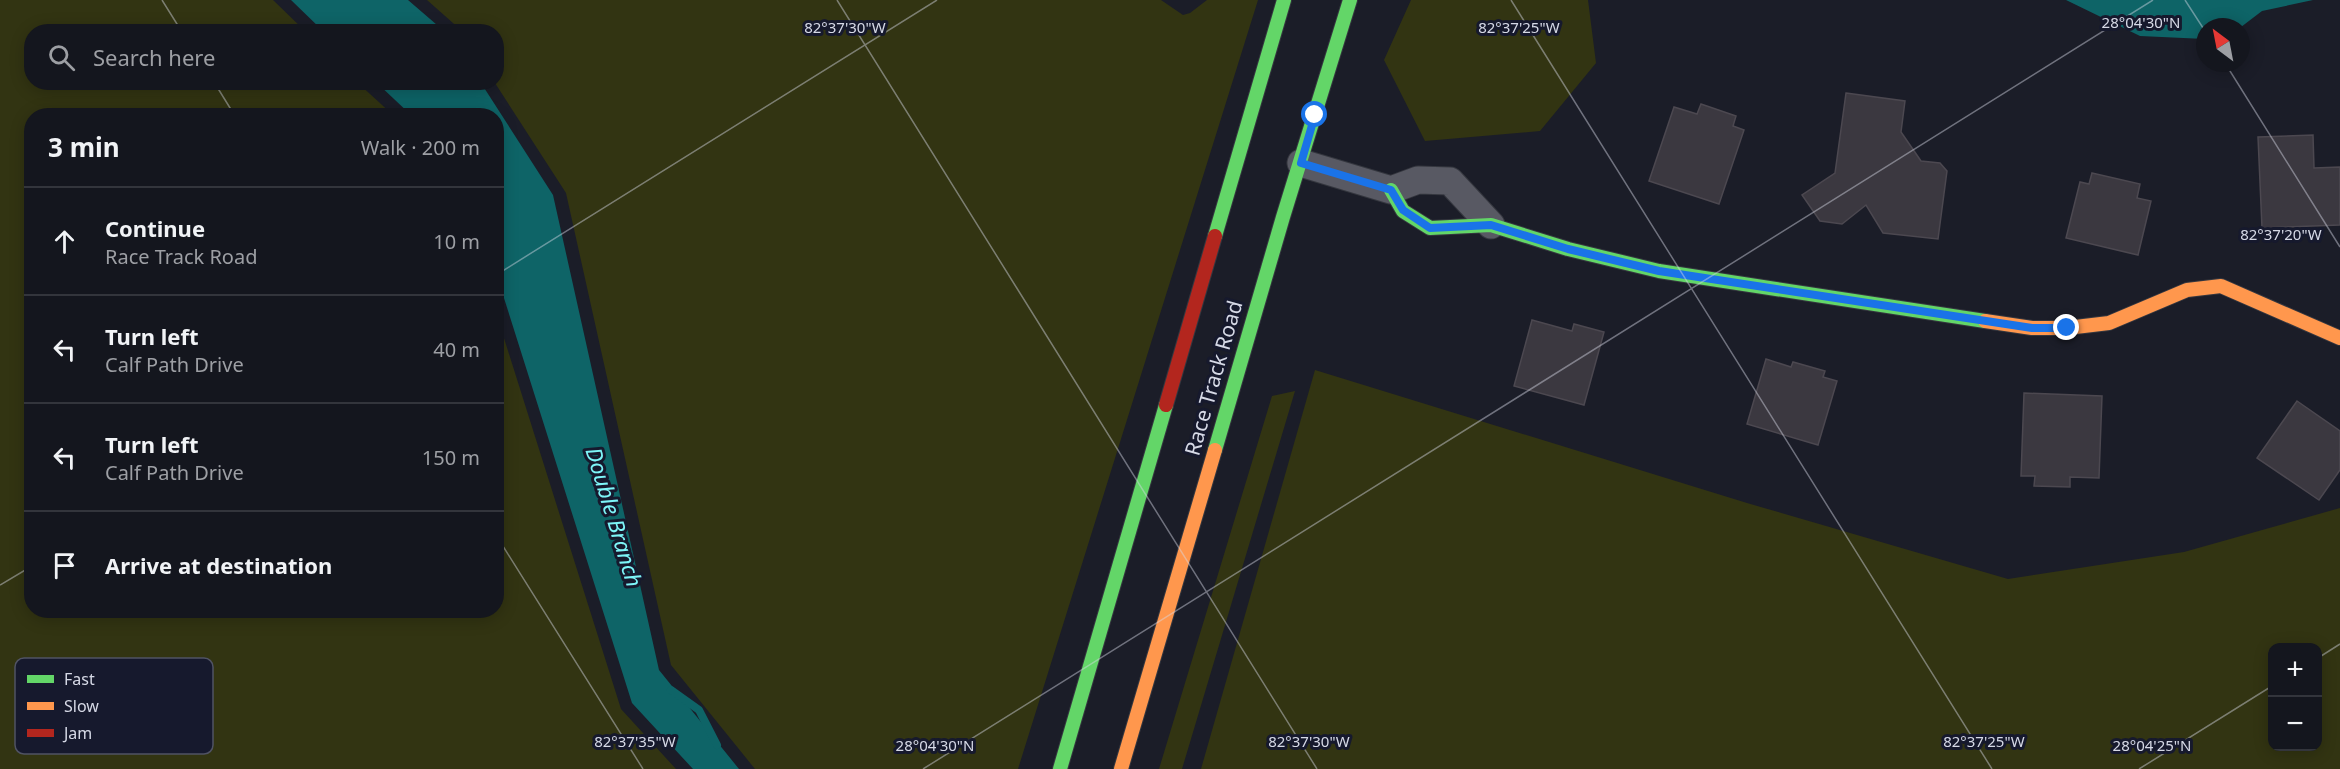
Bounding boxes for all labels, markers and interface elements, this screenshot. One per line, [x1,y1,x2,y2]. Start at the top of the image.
text: 28°04'30"N [2102,12,2180,32]
text: 82°37'30"W [804,17,886,37]
text: 82°37'25"W [1478,17,1560,37]
north arrow [2196,18,2250,72]
search box [24,24,504,90]
icon: search [45,41,78,74]
text: Search here [93,42,215,72]
route start [1301,101,1327,127]
text: 3 min [48,129,120,165]
text: Walk · 200 m [361,134,480,161]
text: Continue [105,213,205,243]
text: 82°37'20"W [2240,224,2322,244]
icon: ahead [48,225,81,258]
text: 10 m [433,228,480,255]
text: Race Track Road [105,243,257,270]
street label: Race Track Road [1178,297,1249,459]
route end [2053,314,2079,340]
text: Turn left [105,321,199,351]
icon: left [48,333,81,366]
text: 40 m [433,336,480,363]
text: Calf Path Drive [105,351,244,378]
text: Turn left [105,429,199,459]
icon: left [48,441,81,474]
water label: Double Branch [580,443,650,590]
text: 150 m [422,444,480,471]
text: Calf Path Drive [105,459,244,486]
icon: arrive [48,549,81,582]
text: Arrive at destination [105,550,332,580]
map controls [2268,643,2322,751]
button: + [2268,643,2322,697]
legend [15,658,213,754]
text: Fast [64,668,95,690]
text: Slow [64,695,99,717]
button: − [2268,697,2322,751]
text: Jam [62,722,92,744]
text: 82°37'35"W [594,731,676,751]
text: 82°37'30"W [1268,731,1350,751]
text: 82°37'25"W [1943,731,2025,751]
text: 28°04'30"N [896,735,974,755]
text: 28°04'25"N [2113,735,2191,755]

